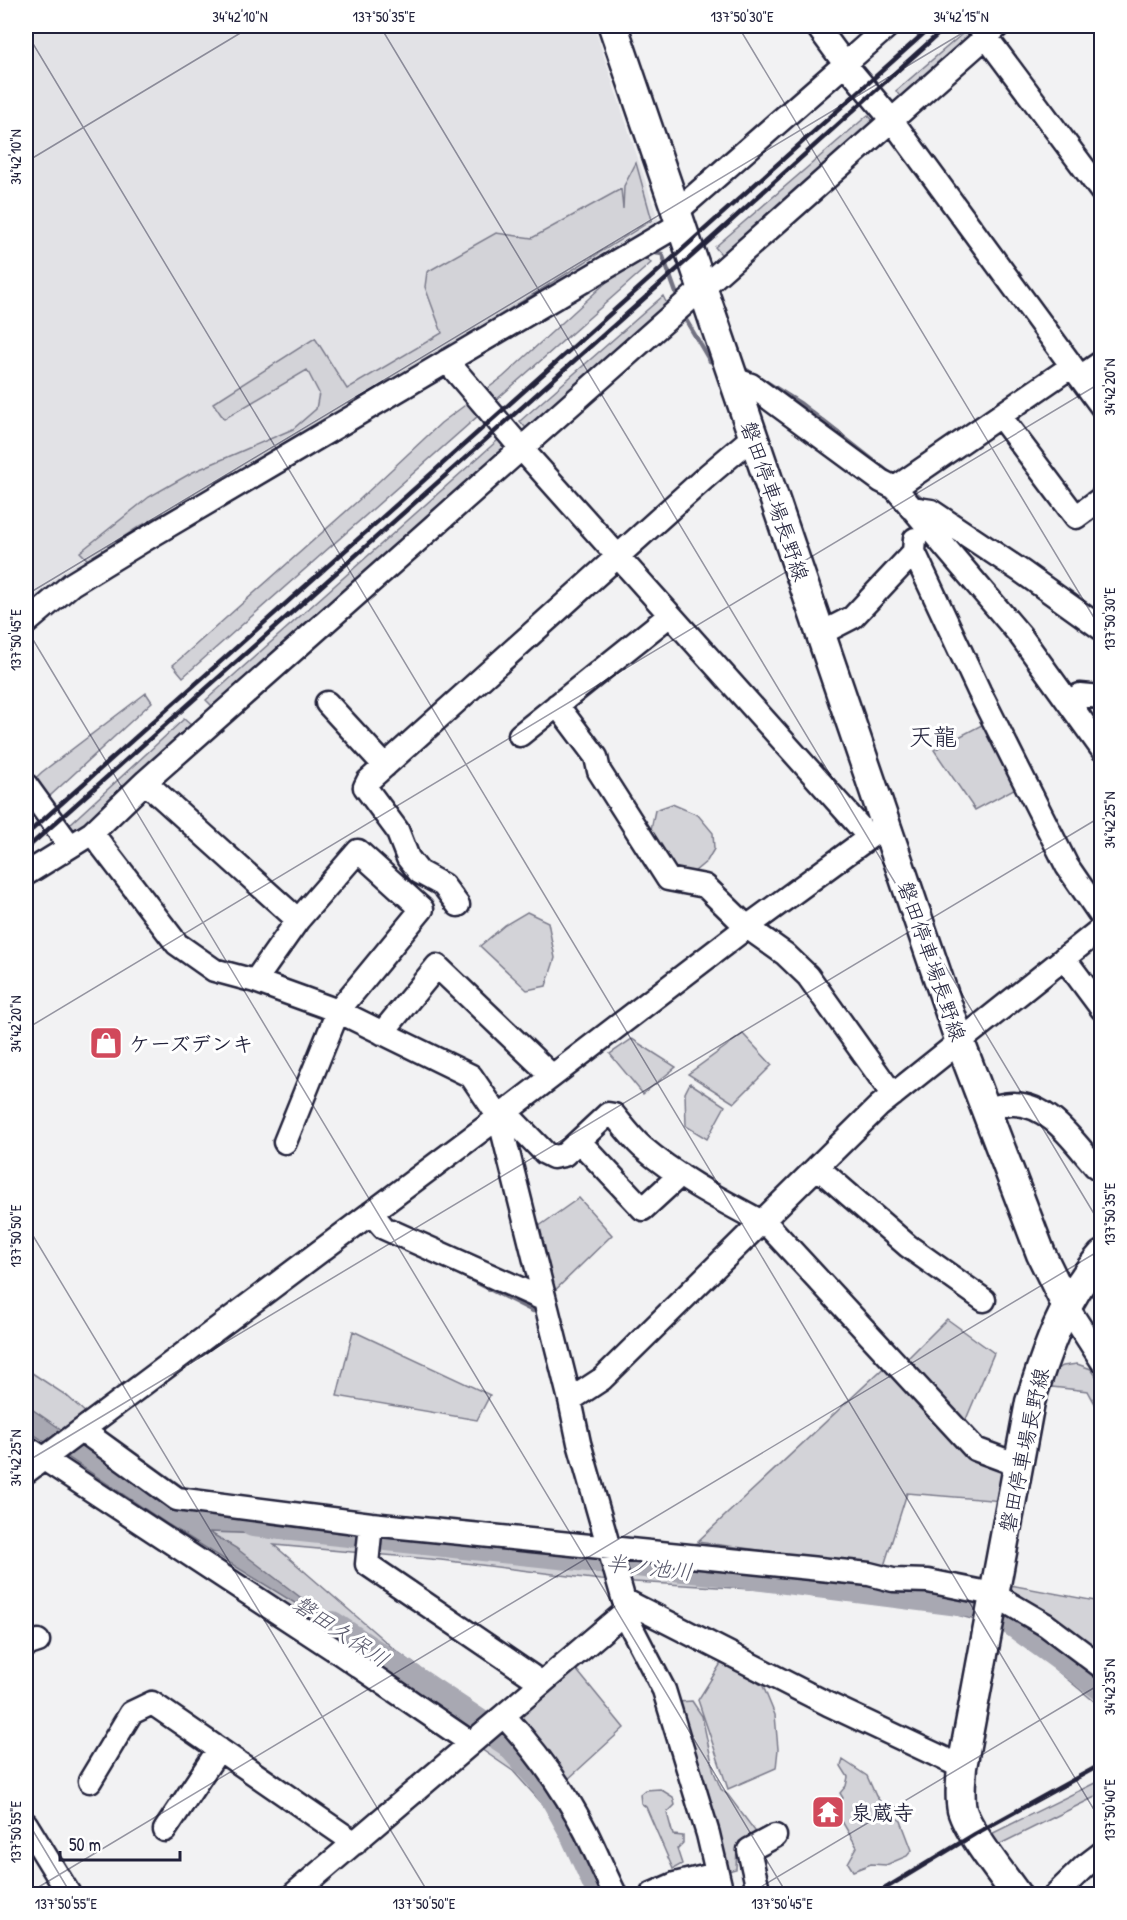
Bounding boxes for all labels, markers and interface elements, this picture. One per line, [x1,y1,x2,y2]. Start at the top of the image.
text: 34°42'10"N [212,6,268,27]
text: 137°50'35"E [353,6,416,27]
text: 137°50'30"E [710,6,774,27]
text: 34°42'15"N [933,6,989,27]
text: 34°42'10"N [5,129,26,185]
text: 34°42'20"N [1099,358,1120,416]
street label: 磐田停車場長野線 [734,417,816,585]
text: 137°50'30"E [1099,587,1120,651]
text: 137°50'45"E [5,609,26,671]
district label: 天龍 [909,720,957,752]
text: 34°42'25"N [1099,792,1120,848]
street label: 磐田停車場長野線 [891,877,973,1045]
text: 34°42'20"N [5,995,26,1053]
shop icon: ケーズデンキ [88,1025,124,1061]
place label: ケーズデンキ [129,1029,253,1058]
text: 137°50'35"E [1099,1182,1120,1245]
text: 137°50'50"E [5,1204,26,1267]
street label: 磐田停車場長野線 [992,1365,1056,1535]
text: 34°42'25"N [5,1430,26,1486]
water label: 半ノ池川 [604,1547,694,1587]
water label: 磐田久保川 [287,1588,395,1674]
text: 34°42'35"N [1099,1659,1120,1715]
text: 137°50'40"E [1099,1779,1120,1841]
temple icon: 泉蔵寺 [810,1794,846,1830]
place label: 泉蔵寺 [851,1798,914,1827]
text: 137°50'55"E [5,1800,26,1863]
scale bar [60,1824,180,1862]
text: 50 m [69,1832,101,1857]
text: 137°50'55"E [35,1893,98,1914]
text: 137°50'50"E [393,1893,456,1914]
text: 137°50'45"E [751,1893,813,1914]

